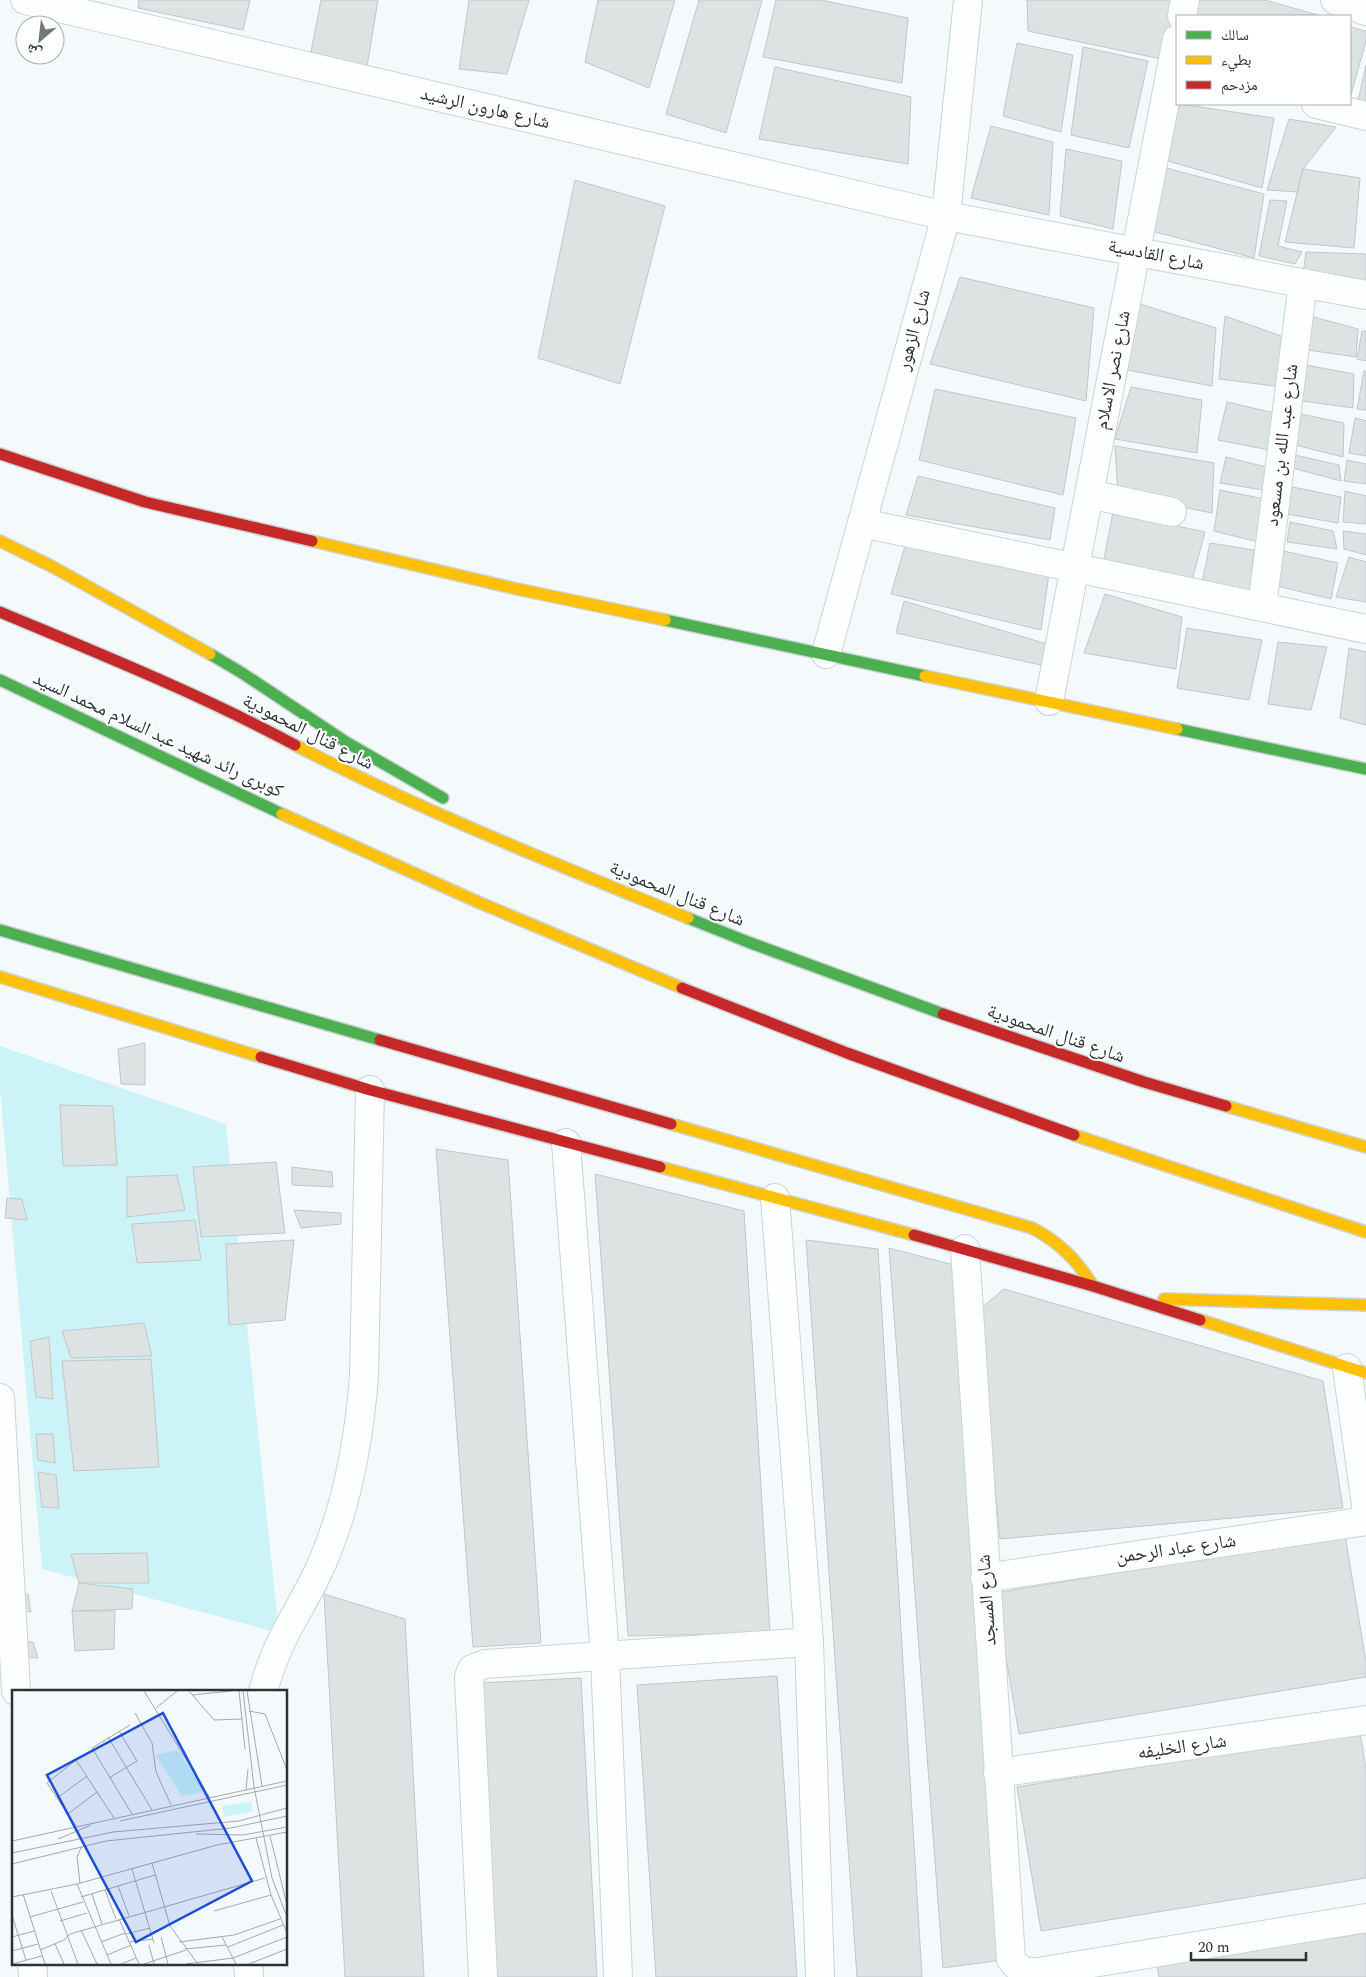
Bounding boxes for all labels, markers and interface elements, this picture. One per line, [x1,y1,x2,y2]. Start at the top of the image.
north arrow [15,15,65,65]
legend [1176,15,1351,105]
text: سالك [1221,24,1249,47]
text: ش [23,38,46,64]
text: بطيء [1221,49,1251,72]
text: مزدحم [1221,74,1258,97]
street label: شارع هارون الرشيد [417,79,553,137]
street label: شارع القادسية [1105,231,1207,279]
street label: شارع الزهور [889,286,939,375]
street label: شارع نصر الاسلام [1087,308,1139,432]
street label: شارع عبد الله بن مسعود [1258,362,1306,528]
street label: كوبرى رائد شهيد عبد السلام محمد السيد [28,664,288,806]
street label: شارع قنال المحمودية [237,686,379,778]
street label: شارع قنال المحمودية [605,854,749,934]
street label: شارع قنال المحمودية [983,997,1129,1071]
street label: شارع عباد الرحمن [1114,1526,1238,1572]
street label: شارع المسجد [969,1553,1005,1647]
inset map [12,1690,288,1964]
street label: شارع الخليفه [1136,1726,1228,1768]
scale bar [1191,1930,1306,1962]
text: 20 m [1198,1936,1230,1959]

